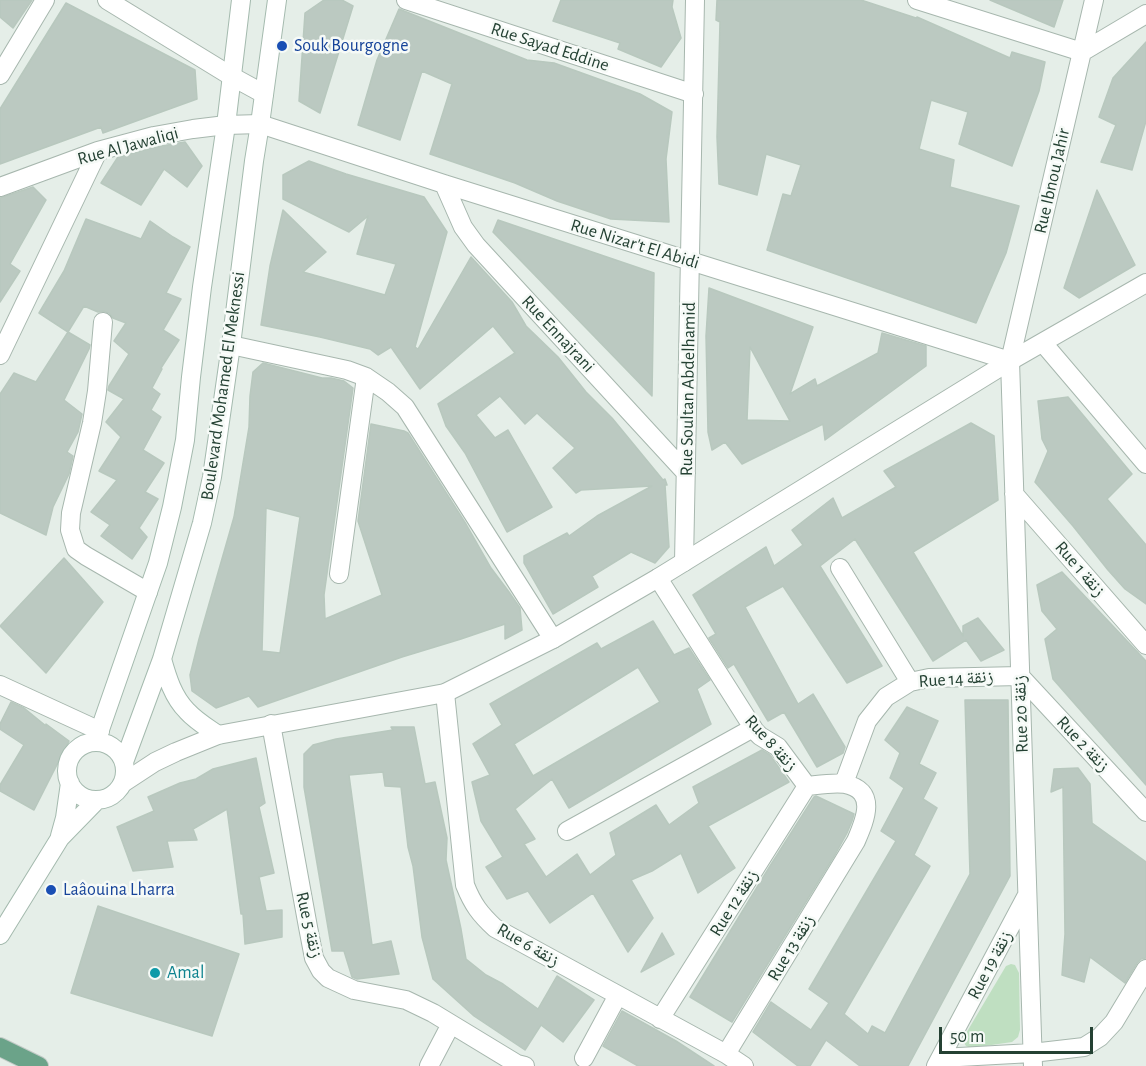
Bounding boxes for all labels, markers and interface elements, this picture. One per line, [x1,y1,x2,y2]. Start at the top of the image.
street label: Rue Sayad Eddine [488,18,612,76]
place label: Souk Bourgogne [294,35,408,57]
marker: Souk Bourgogne [275,39,289,53]
street label: Rue Al Jawaliqi [75,122,181,170]
street label: Rue Ibnou Jahir [1029,126,1075,236]
street label: Rue Nizar't El Abidi [568,214,702,274]
street label: Boulevard Mohamed El Meknessi [196,270,250,502]
street label: Rue Ennajrani [517,291,599,377]
street label: Rue Soultan Abdelhamid [676,302,700,476]
street label: Rue 1 زنقة [1050,537,1110,601]
street label: Rue 14 زنقة [918,666,994,692]
street label: Rue 20 زنقة [1009,675,1033,753]
street label: Rue 8 زنقة [740,710,802,776]
street label: Rue 2 زنقة [1052,712,1114,776]
street label: Rue 12 زنقة [705,866,763,940]
place label: Laâouina Lharra [63,879,175,901]
marker: Laâouina Lharra [44,883,58,897]
street label: Rue 5 زنقة [291,890,327,960]
street label: Rue 13 زنقة [763,911,819,985]
street label: Rue 6 زنقة [493,919,563,971]
street label: Rue 19 زنقة [963,927,1017,1003]
place label: Amal [167,962,204,984]
marker: Amal [148,966,162,980]
scale bar [942,1015,1096,1053]
text: 50 m [950,1028,984,1046]

